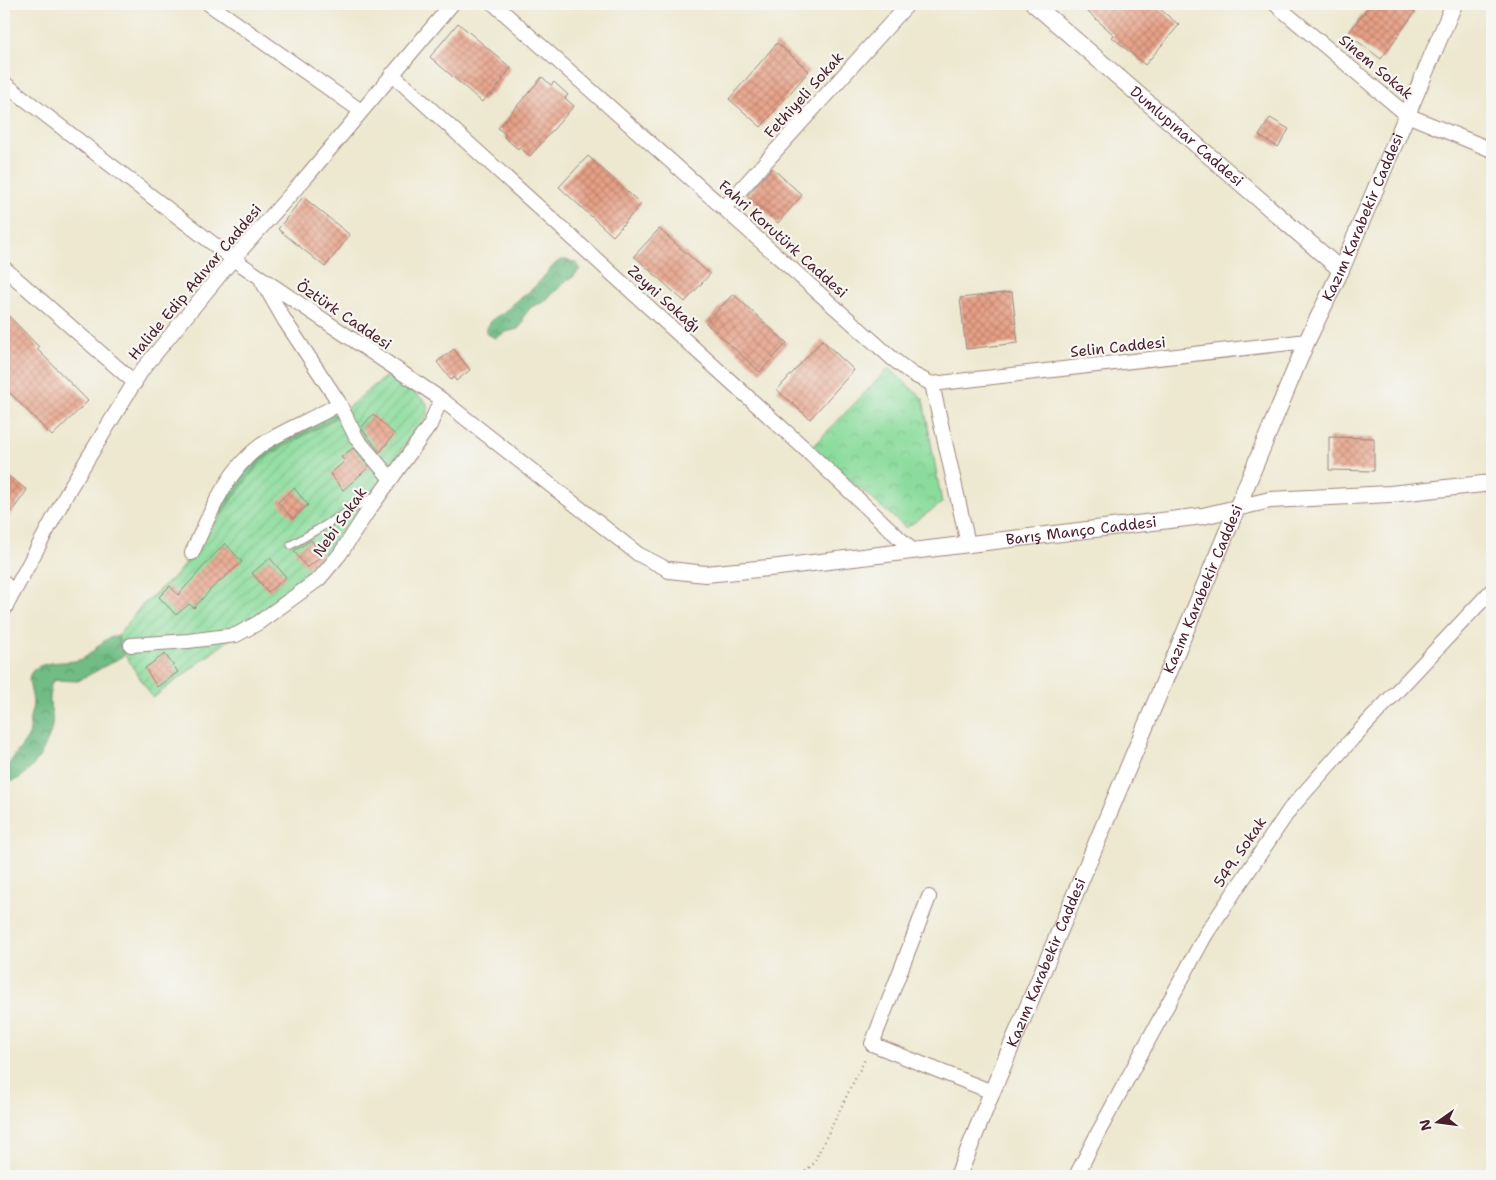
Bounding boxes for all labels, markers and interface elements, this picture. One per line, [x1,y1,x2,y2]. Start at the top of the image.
street label: Sinem Sokak [1335,30,1417,104]
street label: Fethiyeli Sokak [760,48,848,142]
street label: Dumlupınar Caddesi [1126,82,1248,191]
street label: Kazım Karabekir Caddesi [1318,130,1408,305]
street label: Fahri Korutürk Caddesi [714,176,852,302]
street label: Halide Edip Adıvar Caddesi [124,200,266,364]
street label: Zeyni Sokağı [623,261,705,337]
street label: Öztürk Caddesi [292,276,396,354]
street label: Selin Caddesi [1069,332,1167,362]
street label: Nebi Sokak [309,483,371,561]
street label: Kazım Karabekir Caddesi [1159,502,1247,677]
street label: Barış Manço Caddesi [1005,512,1158,550]
street label: 549. Sokak [1209,813,1271,891]
street label: Kazım Karabekir Caddesi [1002,875,1091,1050]
north arrow [1414,1098,1464,1148]
text: N [1415,1118,1435,1133]

